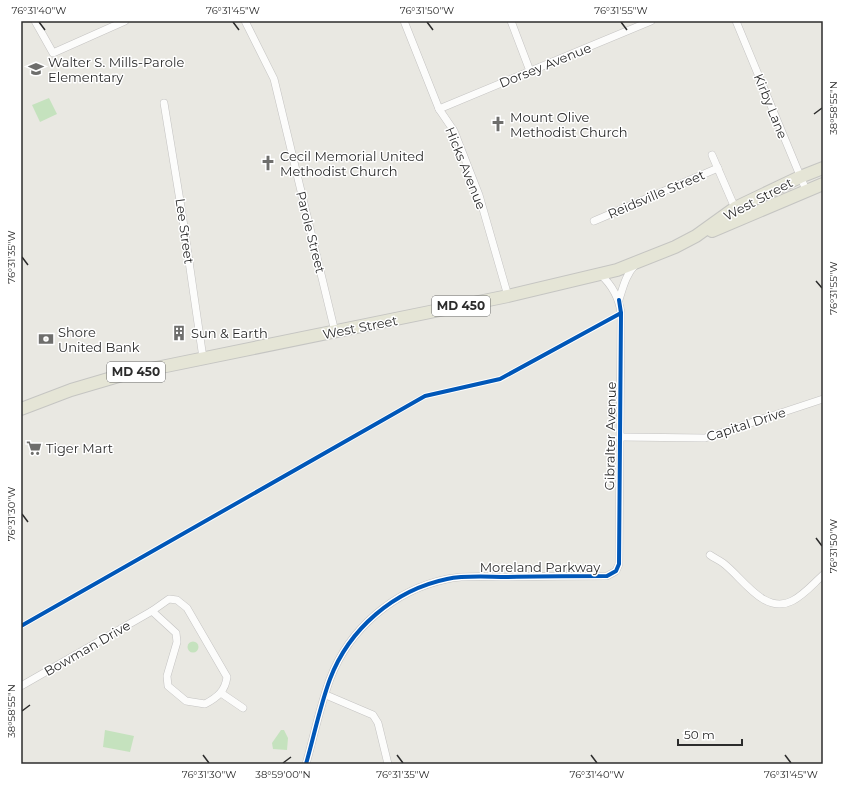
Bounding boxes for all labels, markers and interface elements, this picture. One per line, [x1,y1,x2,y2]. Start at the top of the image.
text: 76°31'40"W [12,4,66,17]
text: 76°31'45"W [206,4,260,17]
text: 76°31'50"W [400,4,454,17]
text: 76°31'55"W [594,4,648,17]
street label: Dorsey Avenue [497,39,593,91]
place label: Walter S. Mills-Parole Elementary [48,54,184,85]
school or university icon: Walter S. Mills-Parole Elementary [27,60,45,78]
street label: Kirby Lane [751,71,791,141]
text: 38°58'55"N [827,81,840,135]
place label: Mount Olive Methodist Church [510,109,628,140]
church icon: Mount Olive Methodist Church [489,115,507,133]
street label: Hicks Avenue [442,124,490,212]
place label: Cecil Memorial United Methodist Church [280,148,424,179]
church icon: Cecil Memorial United Methodist Church [259,154,277,172]
street label: Reidsville Street [605,166,707,222]
street label: West Street [721,174,795,224]
street label: Parole Street [293,189,329,275]
street label: Lee Street [172,197,198,265]
text: 76°31'35"W [5,230,18,284]
text: 76°31'55"W [827,261,840,315]
road number: MD 450 [432,296,490,316]
street label: West Street [321,312,399,342]
place label: Shore United Bank [58,324,140,355]
building icon: Sun & Earth [170,324,188,342]
place label: Sun & Earth [191,325,268,341]
bank icon: Shore United Bank [37,330,55,348]
road number: MD 450 [107,362,165,382]
street label: Gibralter Avenue [601,381,619,490]
street label: Capital Drive [704,404,788,444]
supermarket icon: Tiger Mart [25,439,43,457]
place label: Tiger Mart [46,440,113,456]
text: 76°31'30"W [5,487,18,541]
text: 76°31'50"W [827,519,840,573]
street label: Moreland Parkway [480,559,601,575]
street label: Bowman Drive [41,617,133,679]
text: 38°58'55"N [5,684,18,738]
scale bar [678,721,742,747]
text: 50 m [684,727,715,742]
text: 76°31'30"W [182,768,236,781]
text: 38°59'00"N [255,768,311,781]
text: 76°31'35"W [376,768,430,781]
text: 76°31'40"W [570,768,624,781]
text: 76°31'45"W [764,768,818,781]

